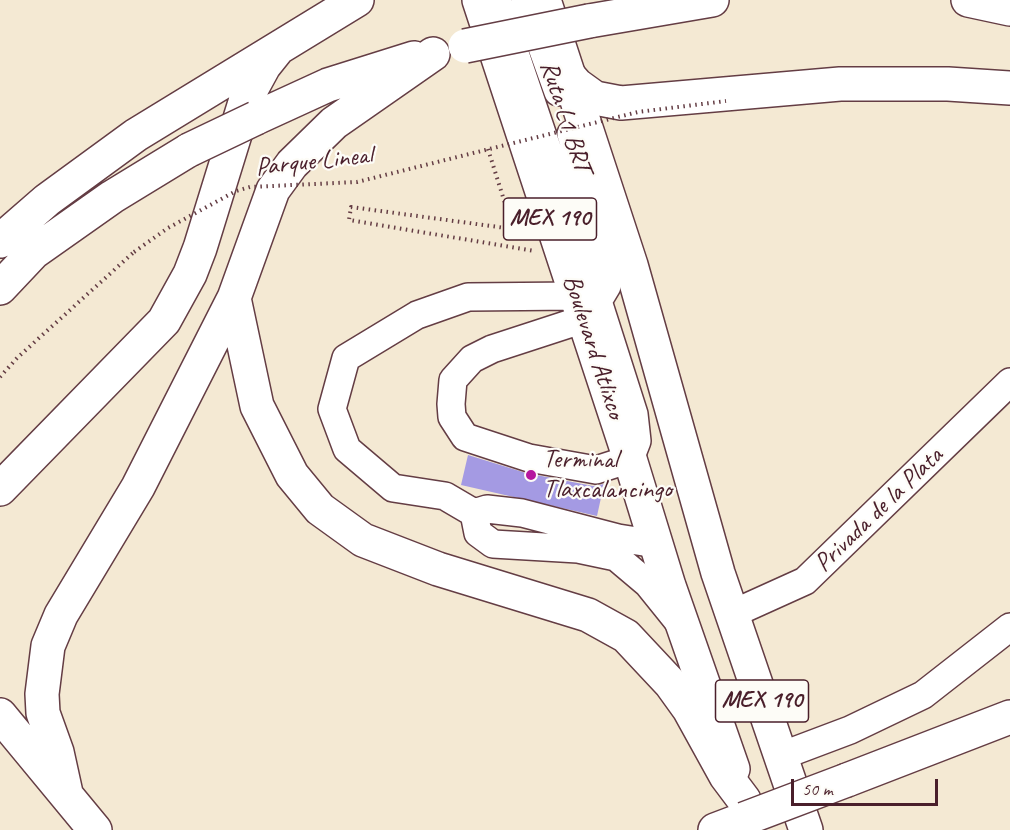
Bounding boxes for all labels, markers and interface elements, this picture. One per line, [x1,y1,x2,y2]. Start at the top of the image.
street label: Ruta L1 BRT [532,57,598,177]
street label: Parque Lineal [254,140,374,184]
road number: MEX 190 [504,198,596,240]
street label: Boulevard Atlixco [555,271,631,423]
street label: Privada de la Plata [808,441,950,579]
place label: Terminal Tlaxcalancingo [543,444,672,506]
marker: Terminal Tlaxcalancingo [524,468,538,482]
road number: MEX 190 [716,680,808,722]
scale bar [794,767,941,805]
text: 50 m [802,778,833,800]

